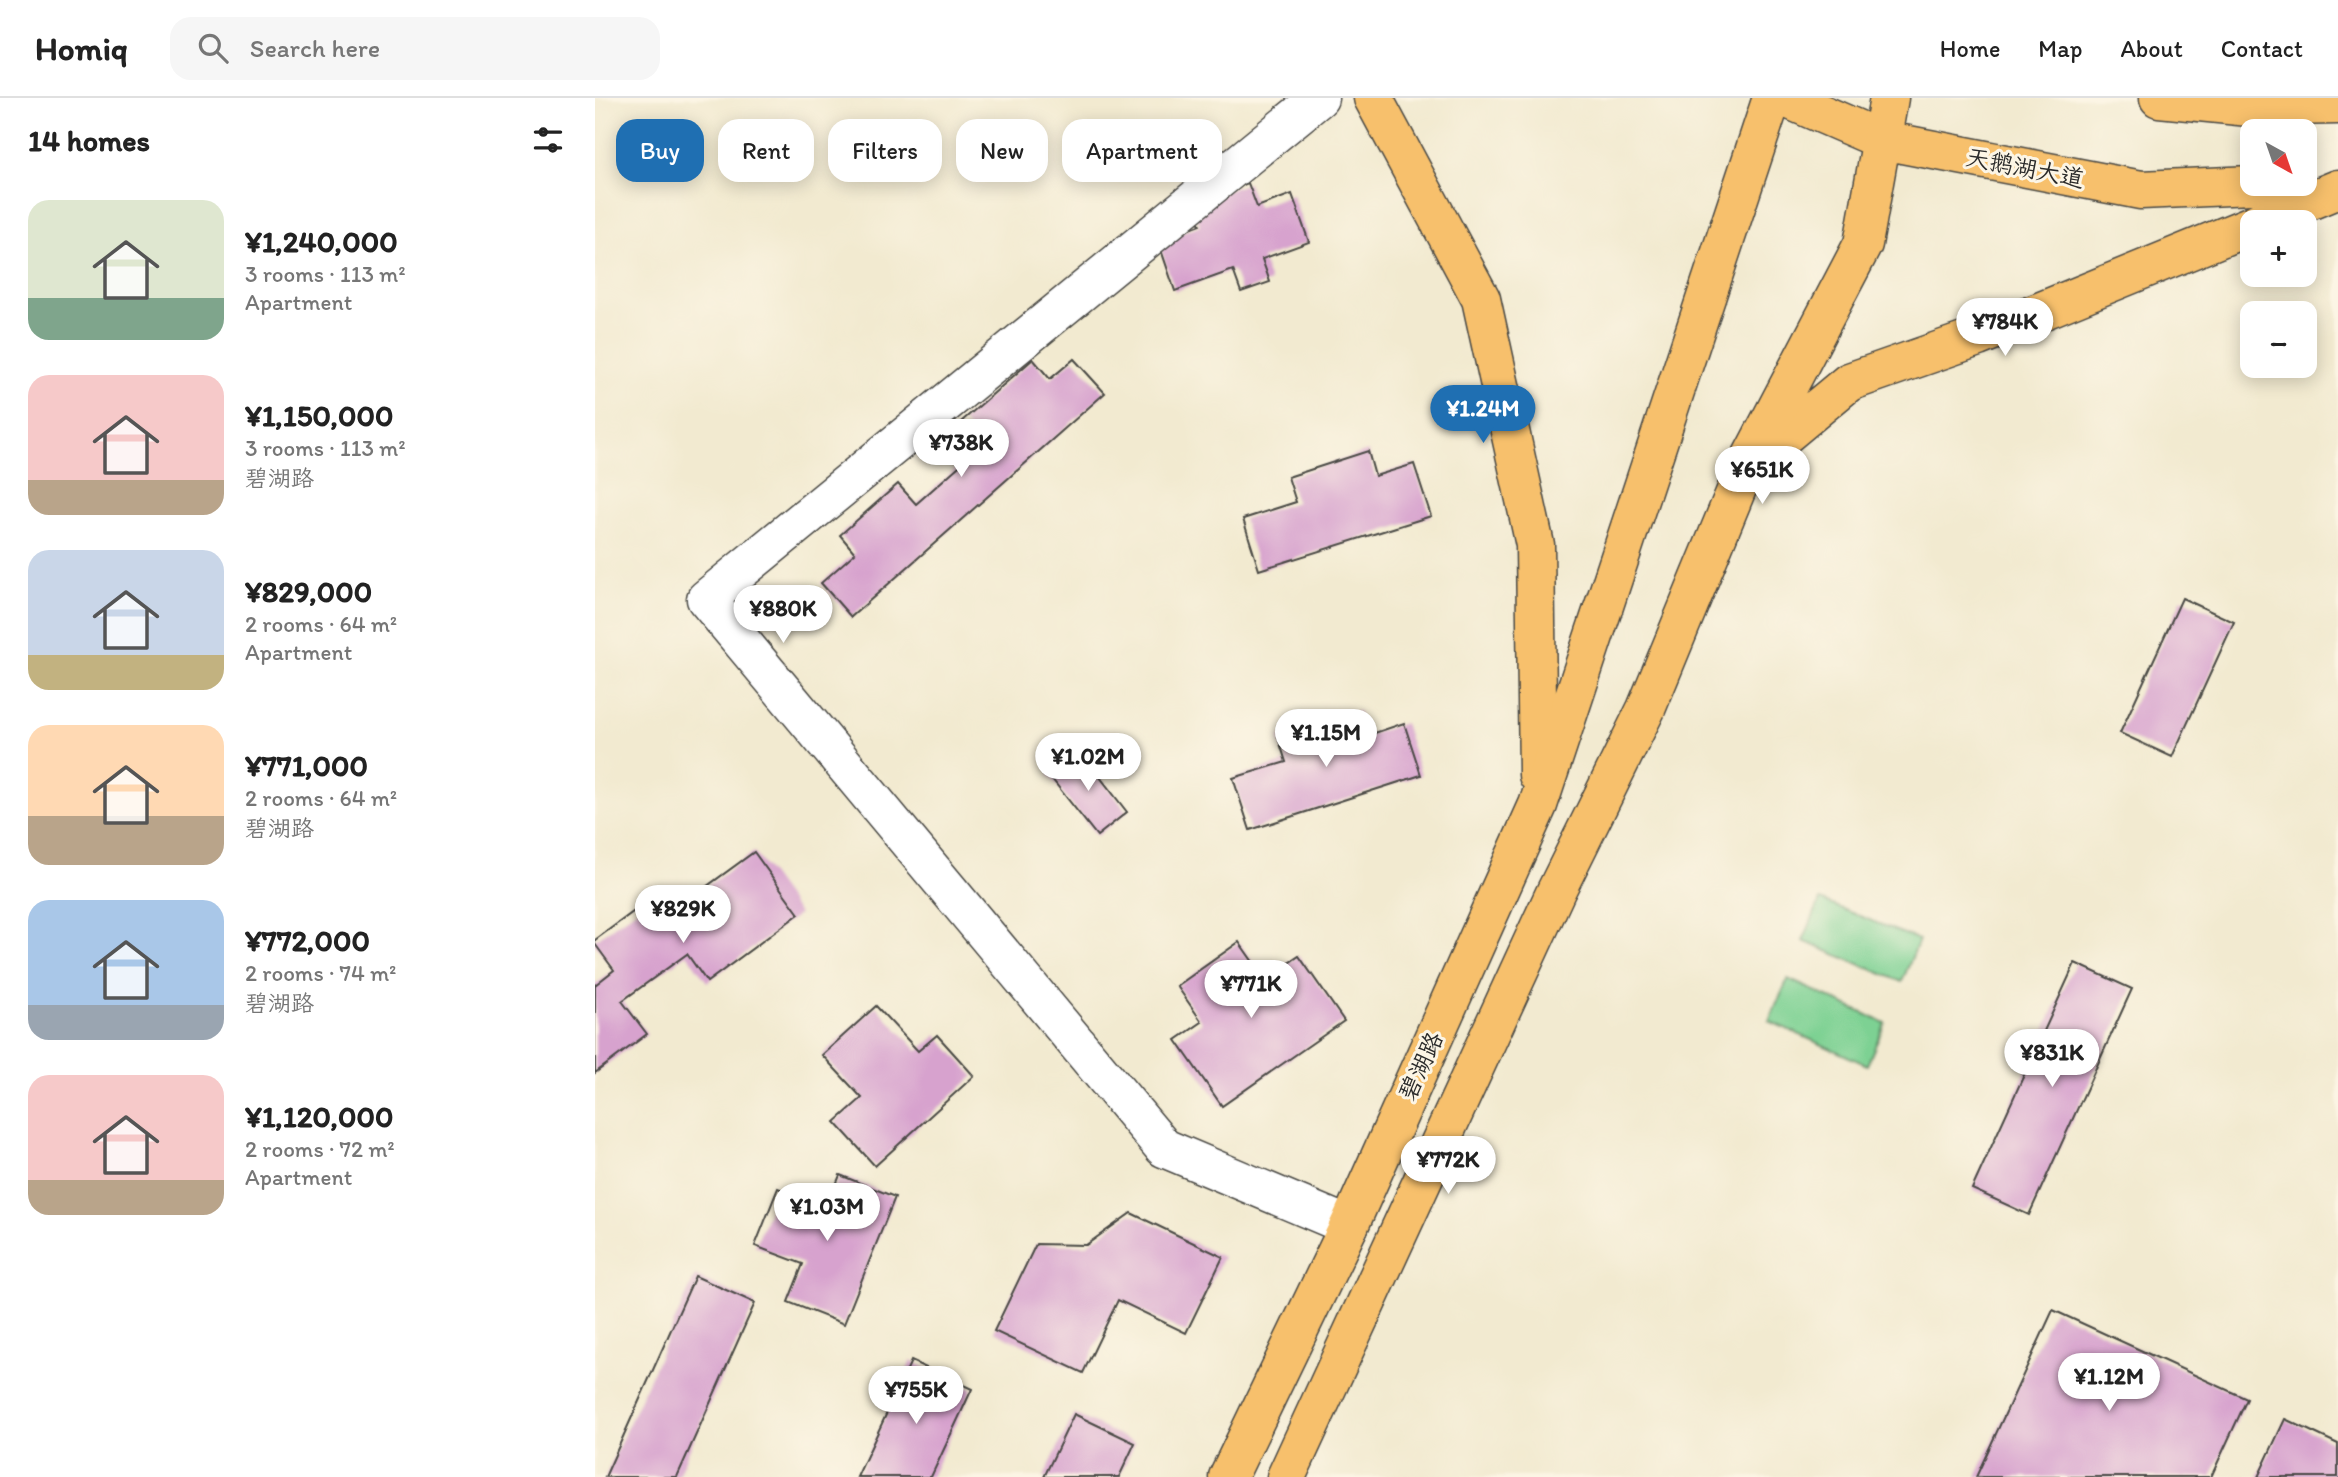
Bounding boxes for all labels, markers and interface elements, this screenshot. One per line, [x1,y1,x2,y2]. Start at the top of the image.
search box [170,17,660,80]
text: Homiq [35,29,128,68]
icon: search [194,29,232,67]
text: Search here [250,32,380,64]
text: Home [1940,34,2000,63]
text: Map [2038,34,2082,63]
text: About [2120,34,2183,63]
text: Contact [2221,34,2303,63]
chip: Buy [616,119,704,182]
chip: Rent [718,119,814,182]
chip: Filters [828,119,942,182]
chip: New [956,119,1048,182]
chip: Apartment [1062,119,1222,182]
north arrow [2240,119,2317,196]
map controls [2240,119,2317,378]
icon: filters [529,121,567,159]
text: 14 homes [28,122,150,159]
street label: 天鹅湖大道 [1963,142,2087,193]
button: + [2240,210,2317,287]
text: ¥1,240,000 [245,223,398,260]
icon: home [84,228,168,312]
text: 3 rooms · 113 m² [245,260,406,288]
text: Apartment [245,288,352,316]
pin: ¥784K [1956,299,2054,358]
button: − [2240,301,2317,378]
text: ¥784K [1972,307,2038,335]
pin: ¥1.24M [1426,386,1540,445]
text: ¥1.24M [1446,394,1520,422]
text: ¥1,150,000 [245,397,394,434]
icon: home [84,403,168,487]
pin: ¥738K [912,420,1010,479]
text: ¥738K [929,428,993,456]
text: 3 rooms · 113 m² [245,434,406,462]
pin: ¥651K [1713,446,1811,506]
text: ¥651K [1731,455,1793,483]
text: 碧湖路 [245,464,314,492]
text: ¥829,000 [245,573,372,610]
icon: home [84,578,168,662]
pin: ¥880K [734,586,832,645]
text: ¥880K [750,594,816,622]
text: 2 rooms · 64 m² [245,610,397,638]
text: Apartment [245,638,352,666]
pin: ¥1.15M [1269,710,1383,769]
text: ¥1.15M [1291,718,1361,746]
pin: ¥1.02M [1031,734,1145,793]
text: ¥1.02M [1051,742,1125,770]
text: ¥771,000 [245,747,368,784]
icon: home [84,753,168,837]
text: 2 rooms · 64 m² [245,784,397,812]
text: 碧湖路 [245,814,314,842]
pin: ¥829K [634,886,732,945]
text: ¥829K [651,894,715,922]
text: ¥772,000 [245,922,370,959]
icon: home [84,928,168,1012]
text: 2 rooms · 74 m² [245,959,397,987]
pin: ¥771K [1202,960,1300,1020]
text: ¥771K [1220,969,1282,997]
text: 碧湖路 [245,989,314,1017]
street label: 碧湖路 [1392,1027,1449,1105]
pin: ¥831K [2003,1030,2101,1089]
text: ¥831K [2020,1038,2084,1066]
text: ¥1,120,000 [245,1098,394,1135]
icon: home [84,1103,168,1187]
text: 2 rooms · 72 m² [245,1135,395,1163]
pin: ¥772K [1399,1136,1497,1196]
text: ¥772K [1417,1145,1479,1173]
text: Apartment [245,1163,352,1191]
pin: ¥1.03M [770,1184,884,1243]
text: ¥1.03M [790,1192,864,1220]
pin: ¥1.12M [2052,1354,2166,1413]
text: ¥1.12M [2074,1362,2144,1390]
pin: ¥755K [867,1366,965,1426]
text: ¥755K [884,1375,948,1403]

